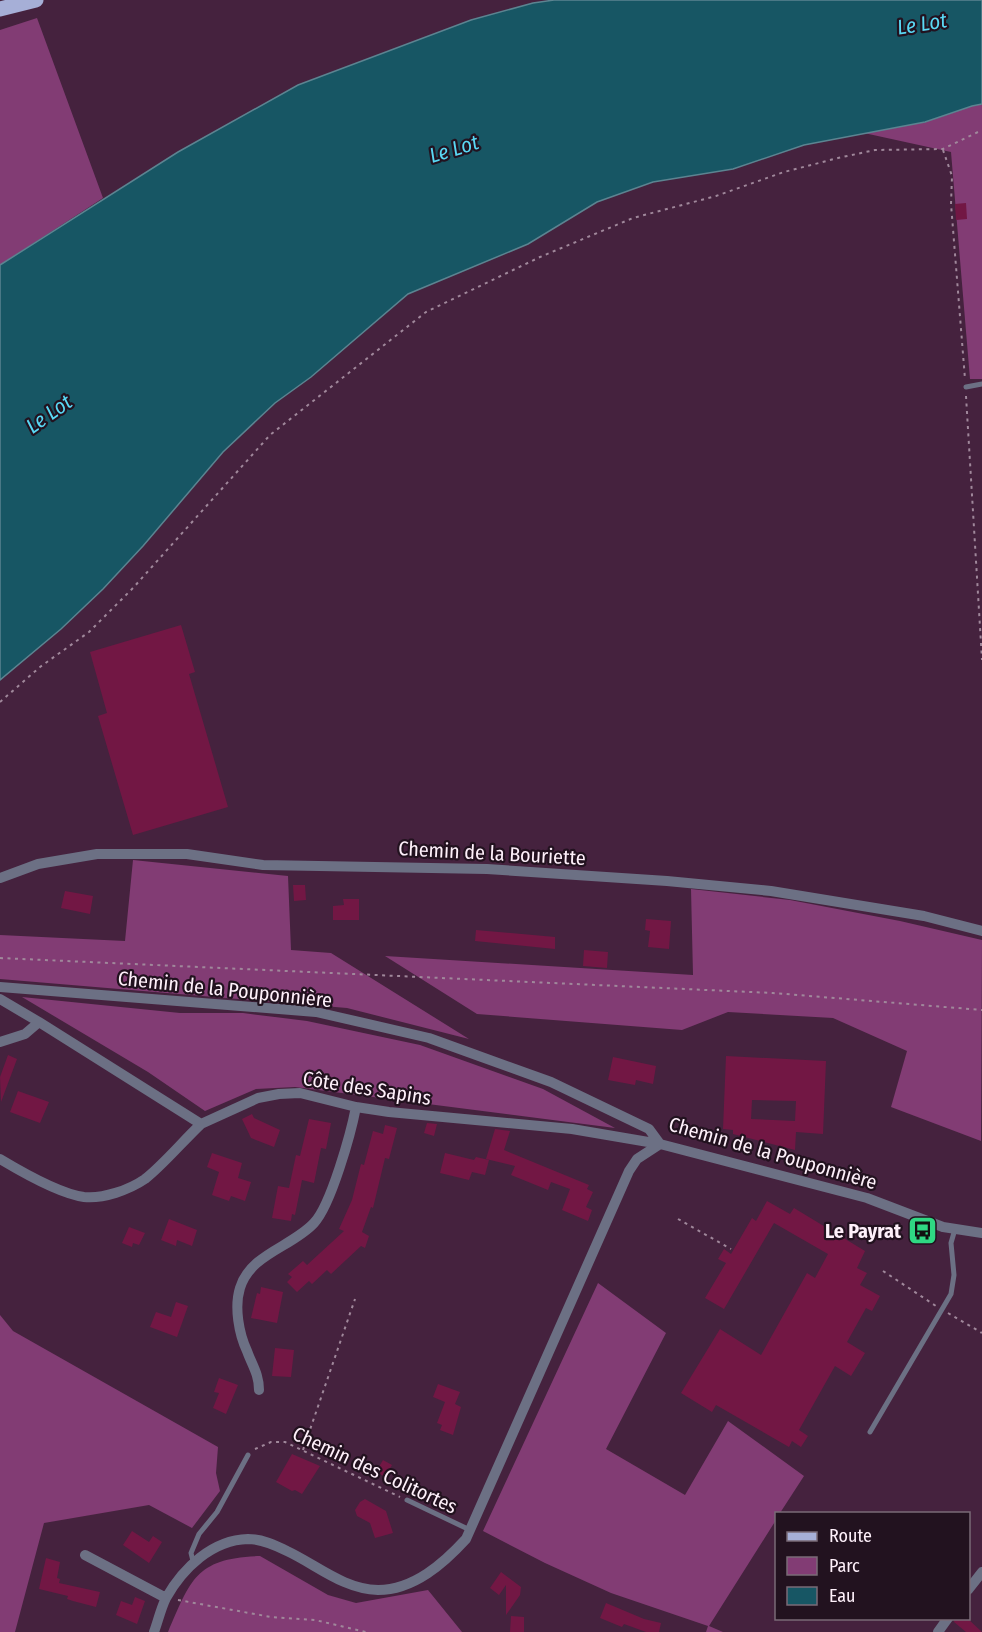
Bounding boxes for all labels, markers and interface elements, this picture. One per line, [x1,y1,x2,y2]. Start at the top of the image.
water label: Le Lot [895,7,949,41]
water label: Le Lot [426,129,482,169]
water label: Le Lot [21,389,77,439]
street label: Chemin de la Bouriette [398,836,586,870]
street label: Chemin de la Pouponnière [117,966,333,1012]
street label: Côte des Sapins [301,1066,433,1110]
street label: Chemin de la Pouponnière [666,1112,880,1194]
bus stop icon: Le Payrat [906,1215,938,1247]
place label: Le Payrat [825,1219,902,1243]
street label: Chemin des Colitortes [289,1421,461,1519]
legend [775,1512,970,1620]
text: Route [829,1525,872,1547]
text: Parc [829,1555,860,1577]
text: Eau [829,1585,855,1607]

